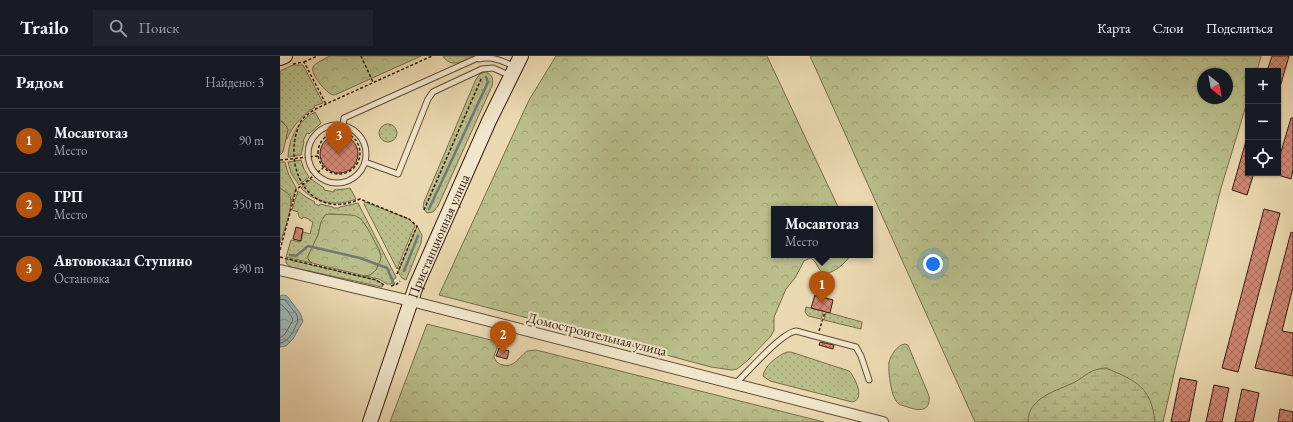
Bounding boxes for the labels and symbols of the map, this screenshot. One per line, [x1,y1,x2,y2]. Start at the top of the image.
north arrow [1197,68,1233,104]
pin: 3 [326,122,352,155]
street label: Пристанционная улица [403,171,474,301]
your location [923,254,943,274]
pin: 1 [809,271,835,304]
street label: Домостроительная улица [525,308,669,360]
pin: 2 [490,321,516,354]

